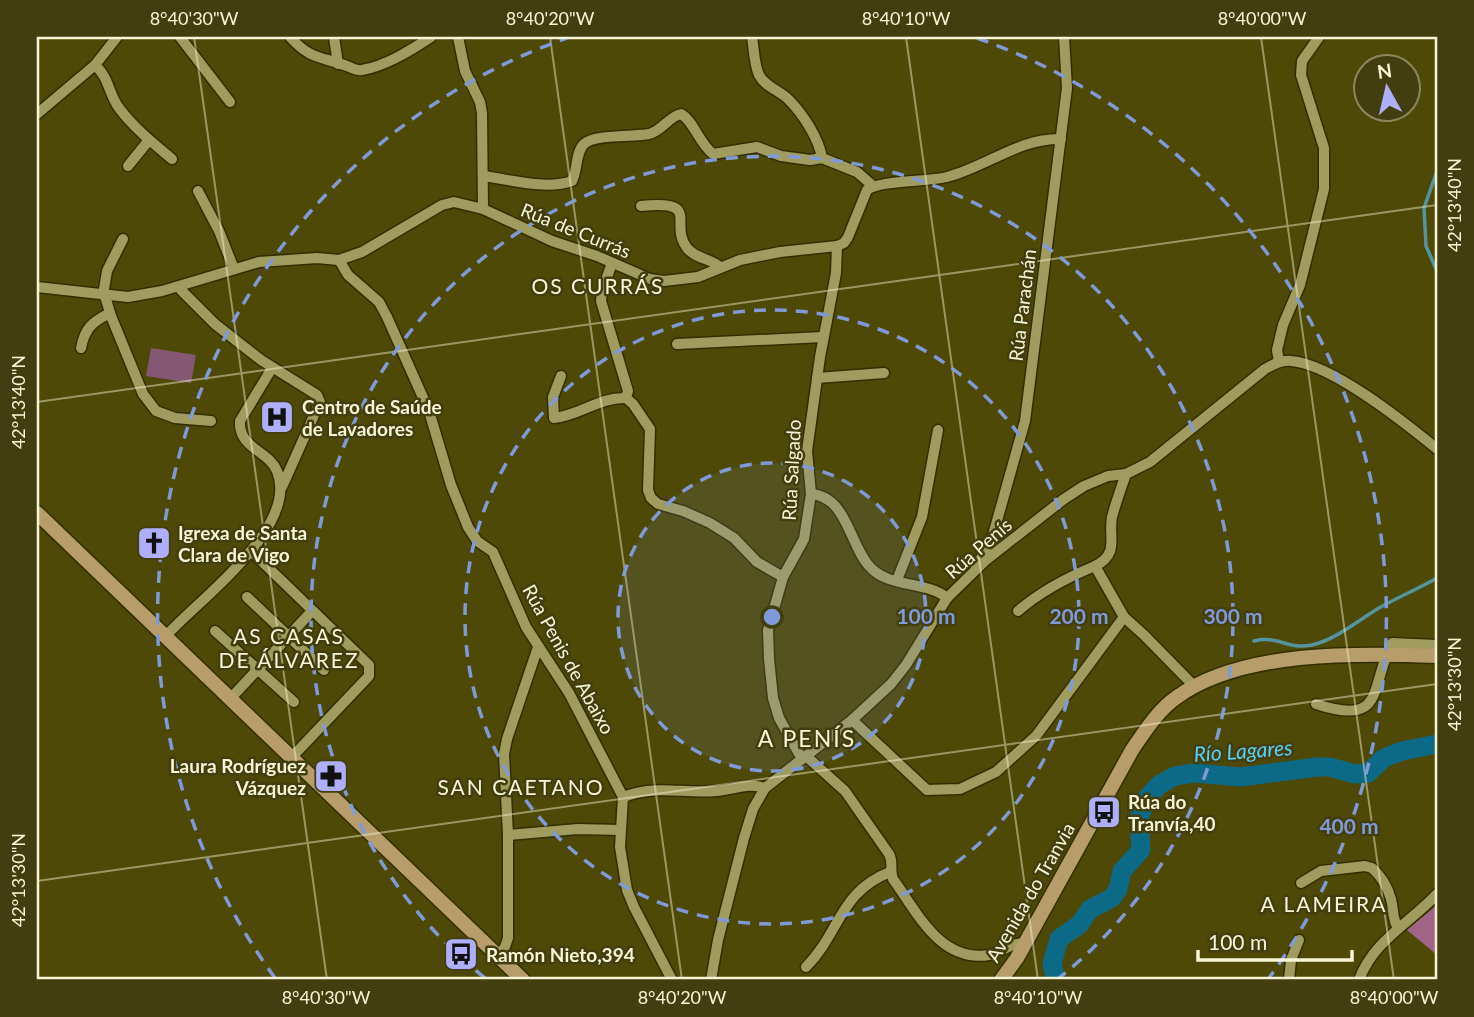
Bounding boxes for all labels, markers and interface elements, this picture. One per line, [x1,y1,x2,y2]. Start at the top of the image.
text: 8°40'30"W [150,7,239,29]
text: 8°40'20"W [506,7,595,29]
text: 8°40'10"W [862,7,951,29]
text: 8°40'00"W [1218,7,1307,29]
north arrow [1352,52,1422,122]
text: N [1376,58,1393,83]
text: 42°13'40"N [1443,158,1465,252]
street label: Rúa de Currás [518,198,634,262]
street label: Rúa Parachán [1004,248,1040,362]
district label: OS CURRÁS [532,273,664,298]
text: 42°13'40"N [7,355,29,449]
place label: Centro de Saúde de Lavadores [302,395,442,440]
hospital icon: Centro de Saúde de Lavadores [258,398,296,436]
street label: Rúa Salgado [777,419,805,521]
street label: Rúa Penís [940,513,1016,583]
place label: Igrexa de Santa Clara de Vigo [178,521,307,566]
church icon: Igrexa de Santa Clara de Vigo [135,524,173,562]
street label: Rúa Penis de Abaixo [518,580,620,738]
text: 100 m [896,603,956,628]
text: 200 m [1049,603,1109,628]
text: 300 m [1203,603,1263,628]
centre of rings [760,605,784,629]
district label: AS CASAS DE ÁLVAREZ [218,623,360,672]
text: 42°13'30"N [1443,637,1465,731]
district label: A PENÍS [758,724,856,752]
water label: Río Lagares [1193,734,1293,766]
place label: Laura Rodríguez Vázquez [170,754,306,799]
pharmacy icon: Laura Rodríguez Vázquez [312,757,350,795]
district label: SAN CAETANO [437,774,605,799]
place label: Rúa do Tranvía,40 [1128,790,1216,835]
bus stop icon: Rúa do Tranvía,40 [1085,793,1123,831]
text: 400 m [1319,813,1379,838]
street label: Avenida do Tranvia [981,818,1079,966]
text: 42°13'30"N [7,833,29,927]
district label: A LAMEIRA [1261,891,1387,916]
scale bar [1198,919,1352,963]
text: 100 m [1208,929,1267,954]
bus stop icon: Ramón Nieto,394 [442,935,480,973]
place label: Ramón Nieto,394 [486,943,635,966]
text: 8°40'30"W [282,986,371,1008]
text: 8°40'20"W [638,986,727,1008]
text: 8°40'10"W [994,986,1083,1008]
text: 8°40'00"W [1350,986,1439,1008]

